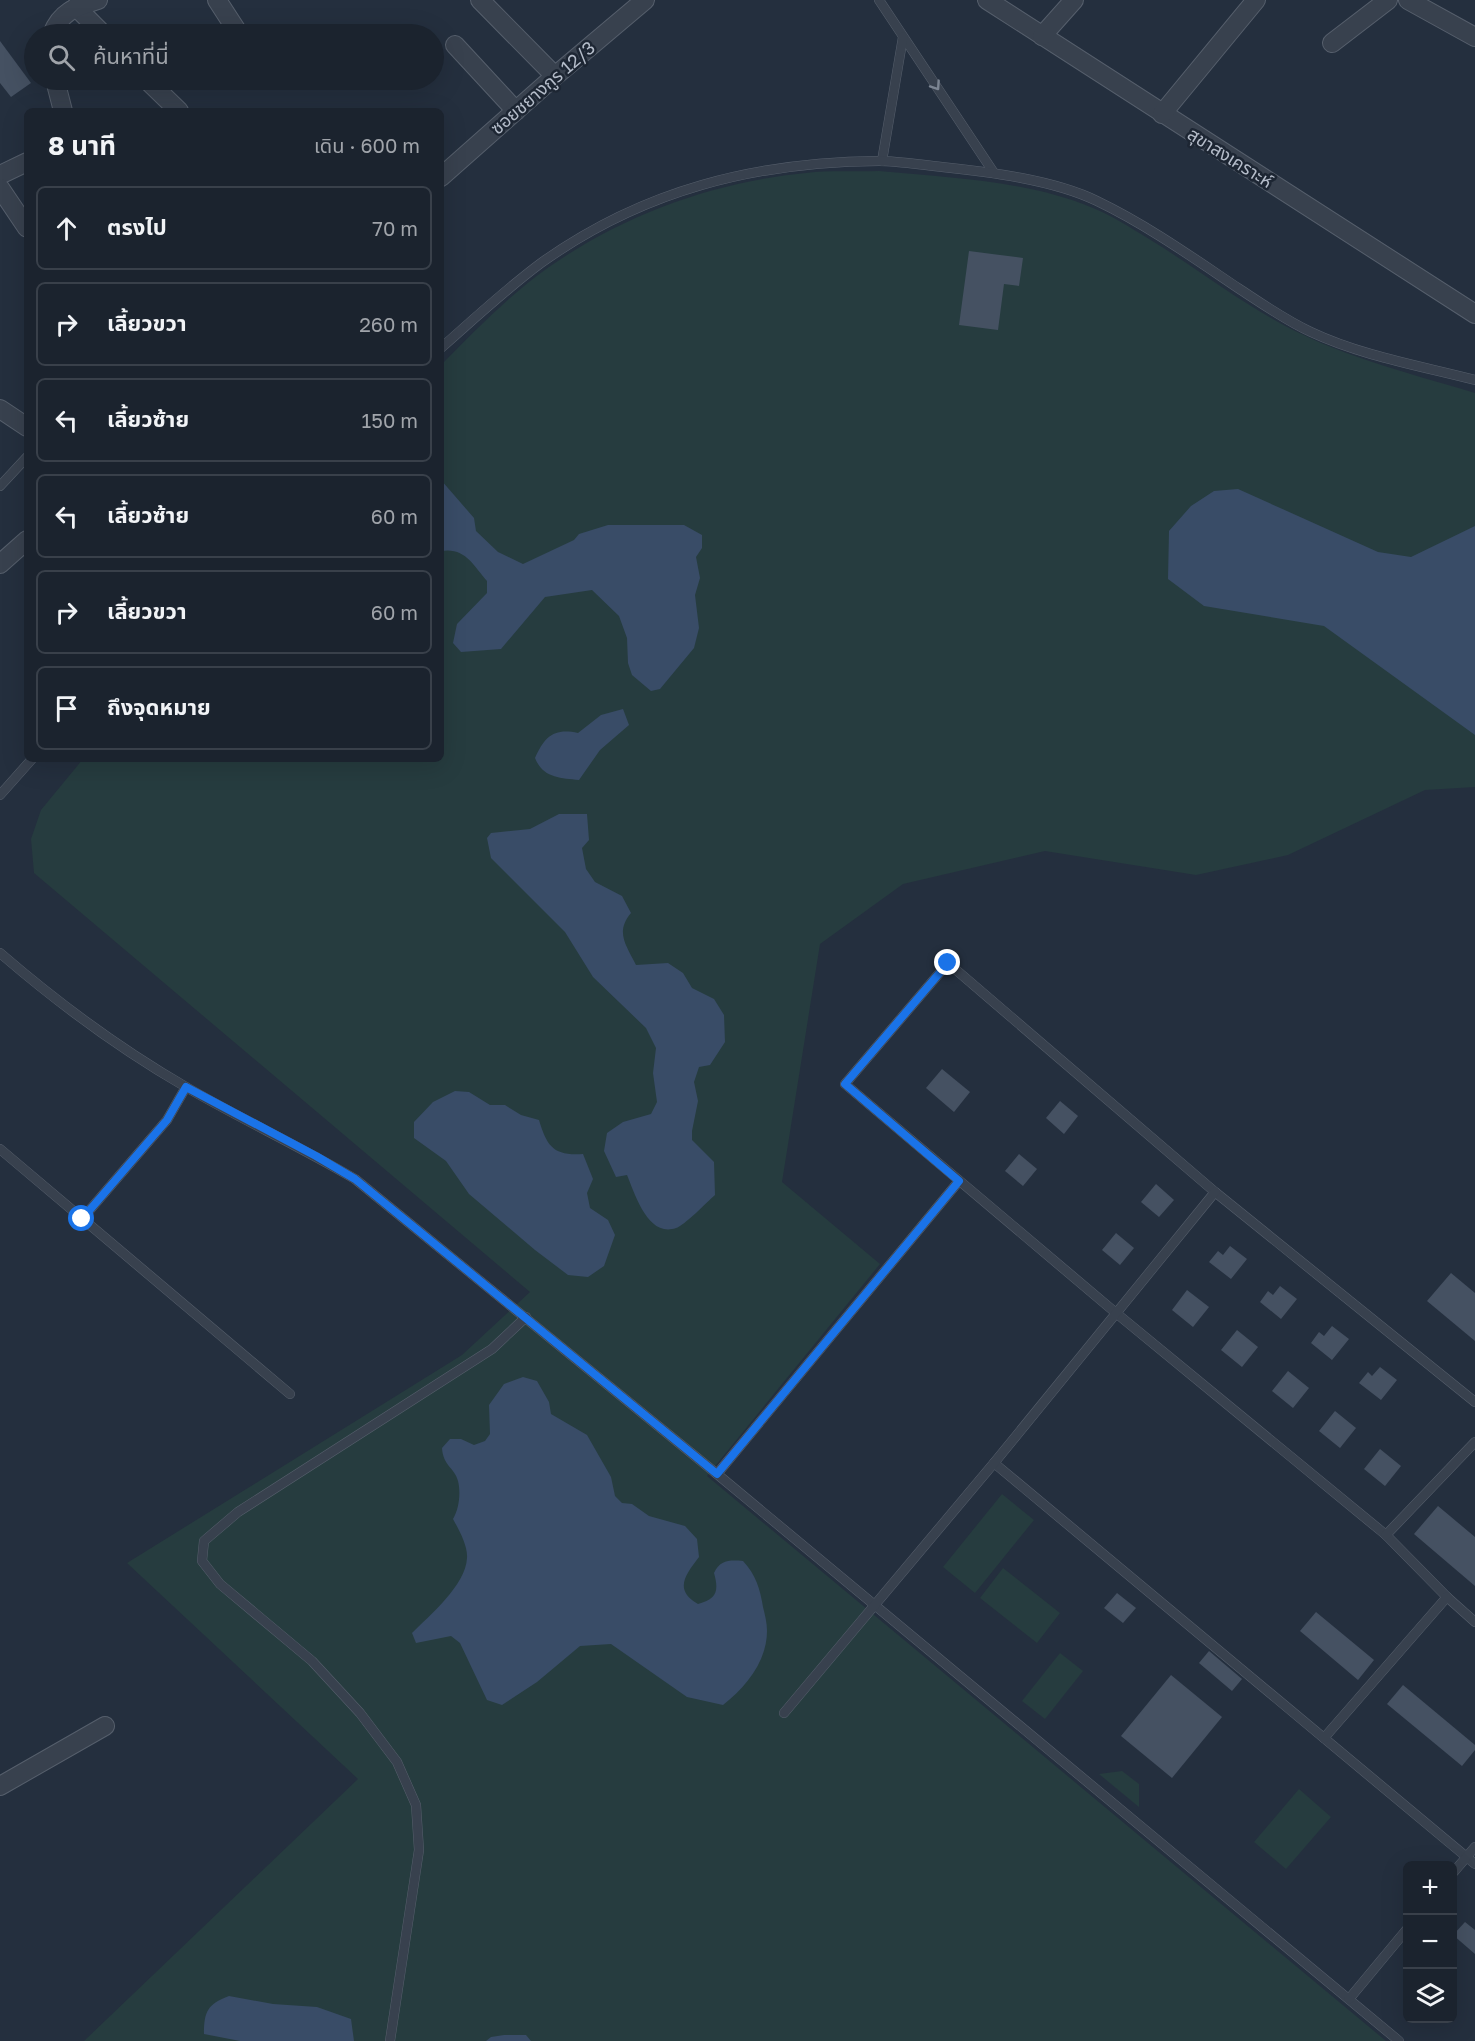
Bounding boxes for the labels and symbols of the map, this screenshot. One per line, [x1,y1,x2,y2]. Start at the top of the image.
street label: ซอยชยางกูร 12/3 [486,36,600,140]
one-way arrow [929,79,940,90]
street label: สุขาสงเคราะห์ [1183,122,1278,193]
route end [934,949,960,975]
route start [68,1205,94,1231]

